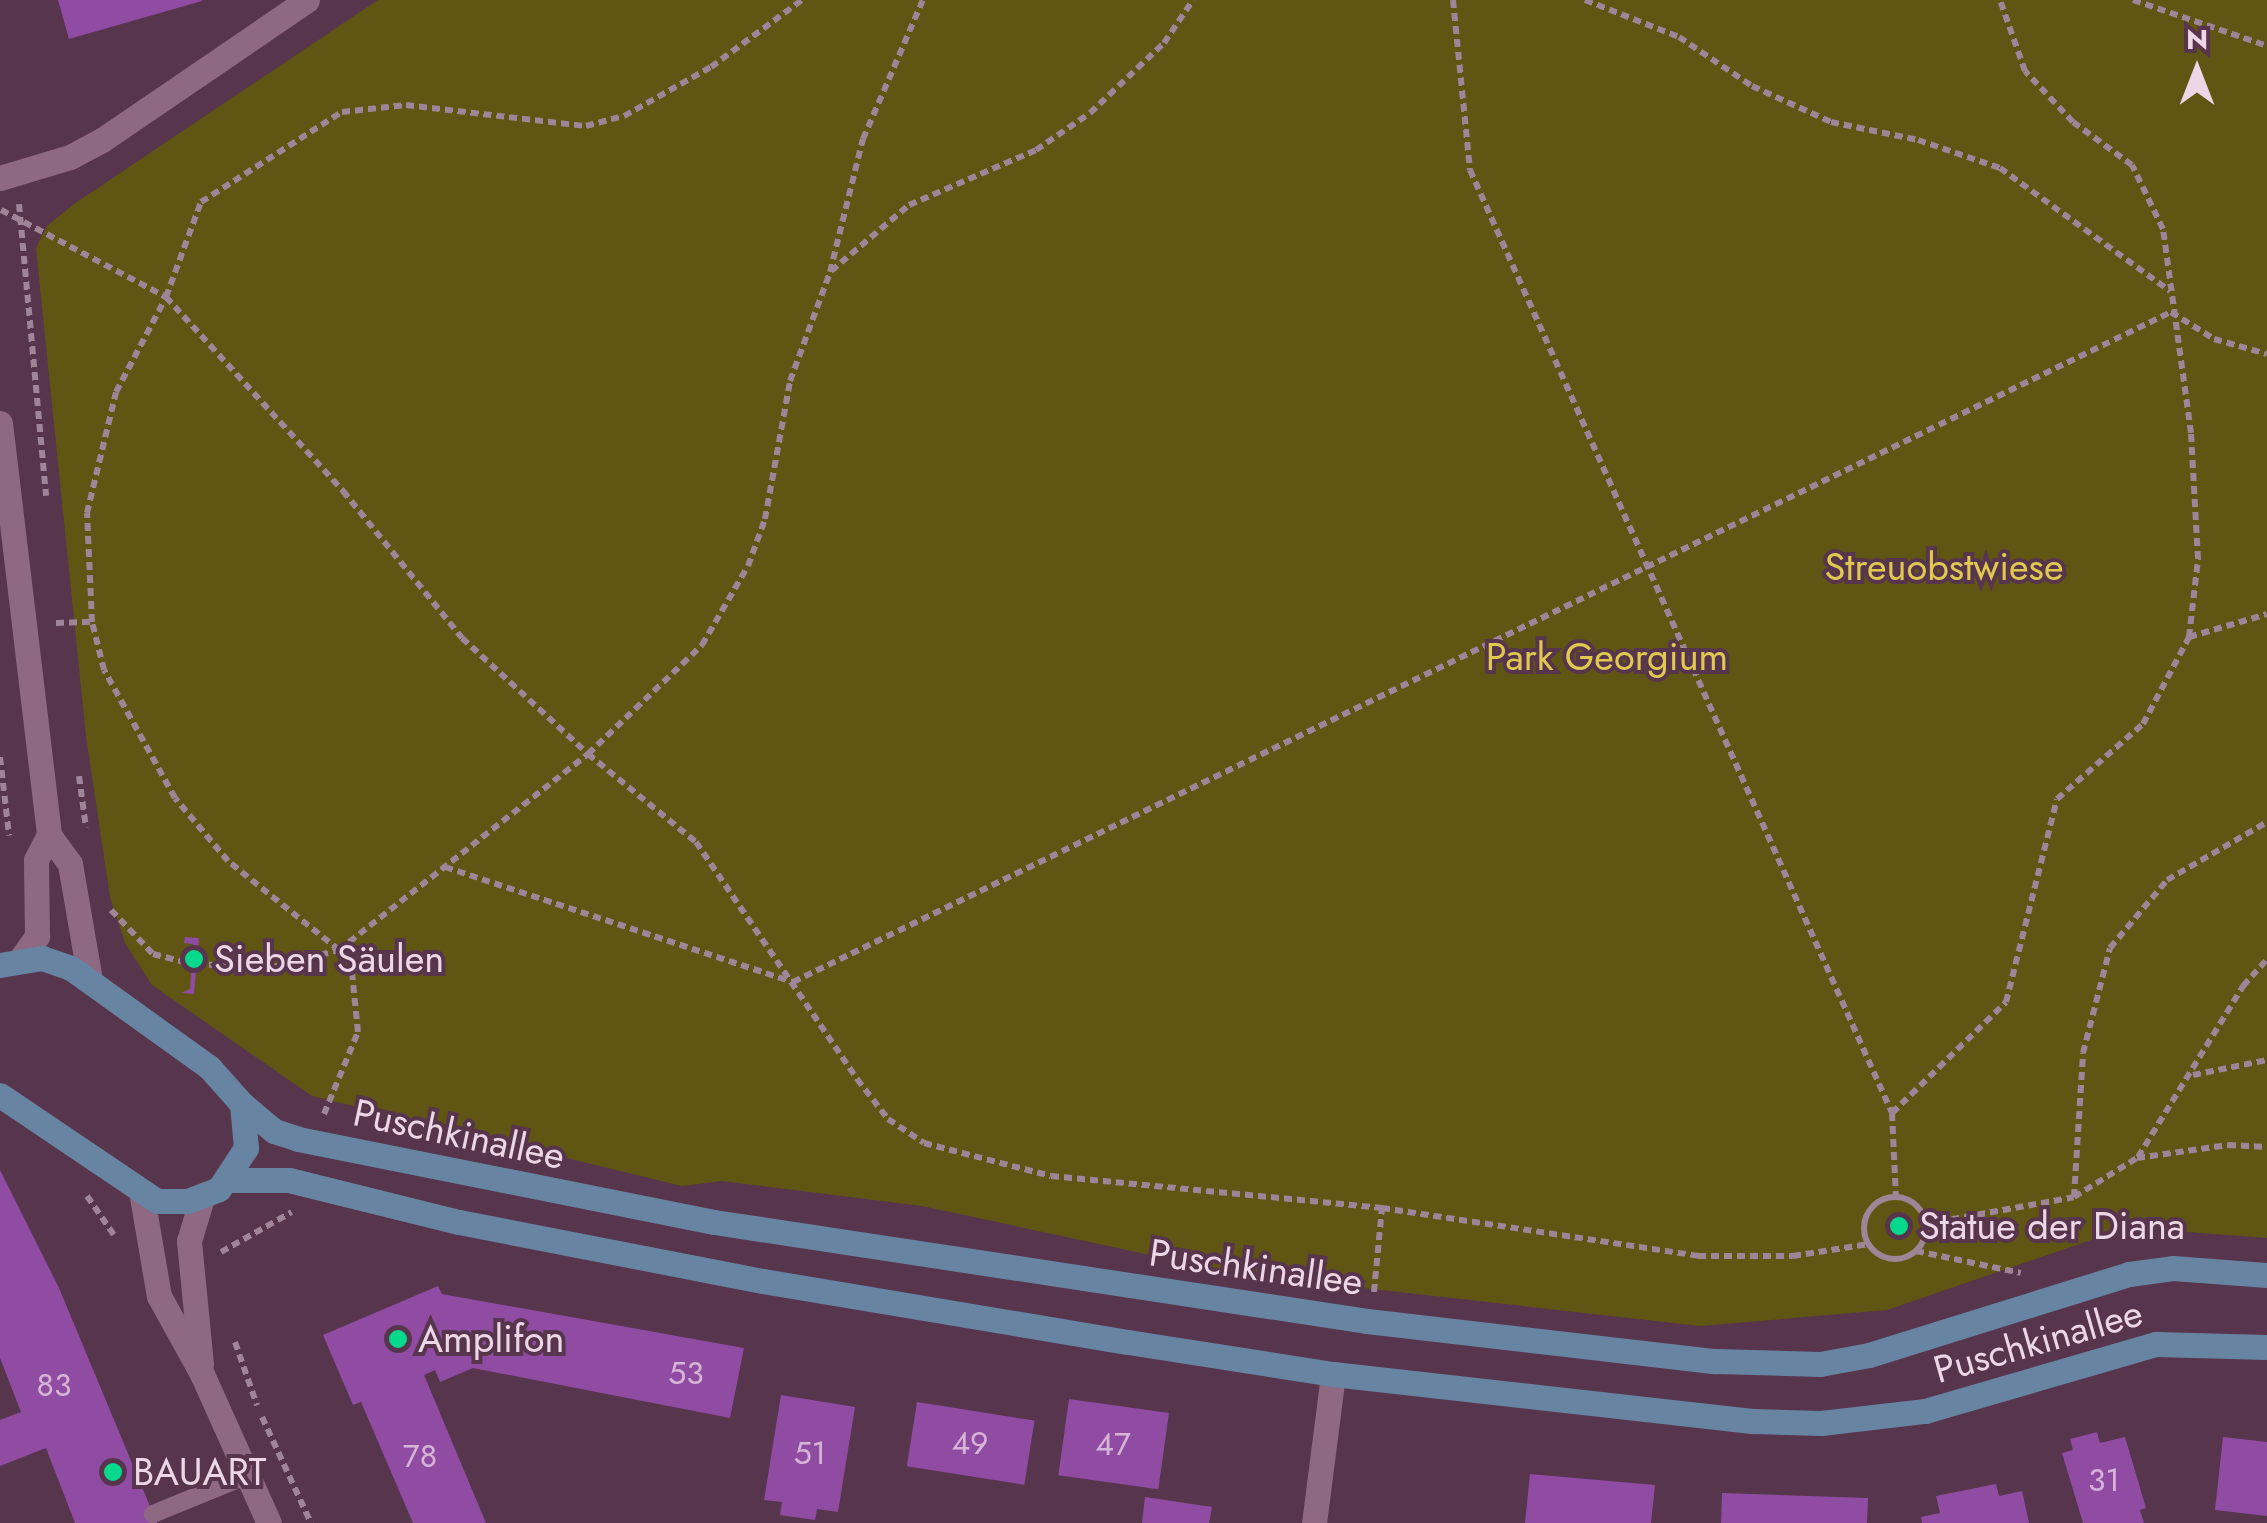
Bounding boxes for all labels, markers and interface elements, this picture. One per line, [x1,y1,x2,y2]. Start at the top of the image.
text: N [2186,19,2208,60]
north arrow [2147,20,2247,120]
park label: Streuobstwiese [1825,544,2063,590]
park label: Park Georgium [1486,634,1728,680]
place label: Sieben Säulen [214,936,444,982]
marker: Sieben Säulen [183,948,205,970]
street label: Puschkinallee [349,1089,569,1179]
place label: Statue der Diana [1919,1203,2185,1249]
marker: Statue der Diana [1888,1215,1910,1237]
street label: Puschkinallee [1146,1229,1366,1305]
street label: Puschkinallee [1928,1289,2148,1393]
place label: Amplifon [418,1316,565,1362]
marker: Amplifon [387,1328,409,1350]
house number: 53 [668,1354,704,1392]
house number: 83 [37,1366,71,1404]
house number: 49 [951,1424,989,1462]
house number: 47 [1095,1425,1131,1463]
house number: 51 [794,1434,826,1472]
house number: 78 [403,1437,437,1475]
place label: BAUART [133,1449,267,1495]
marker: BAUART [102,1461,124,1483]
house number: 31 [2088,1461,2120,1499]

